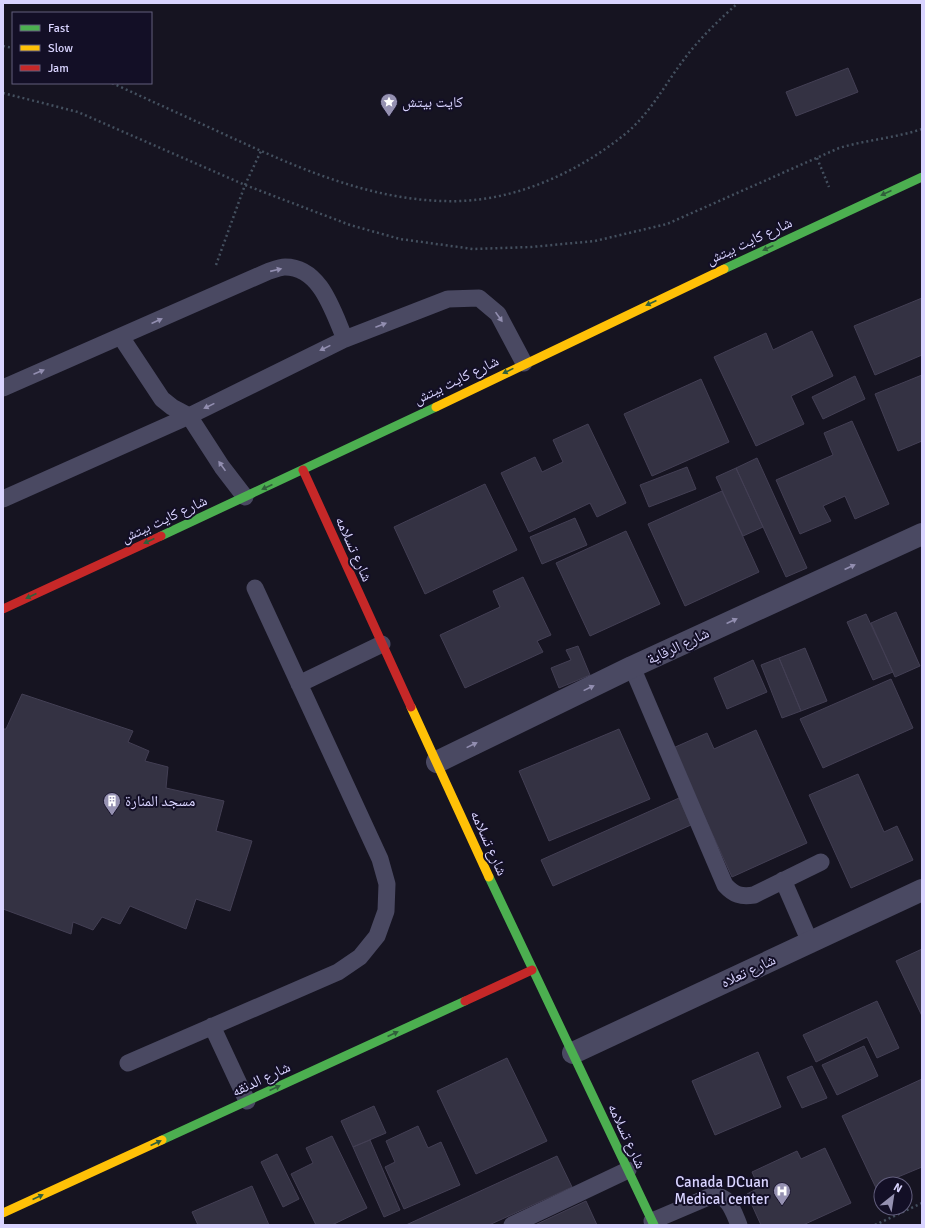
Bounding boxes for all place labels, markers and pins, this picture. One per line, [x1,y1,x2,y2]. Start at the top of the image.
place icon: كايت بيتش [379,92,399,117]
place label: كايت بيتش [402,93,463,112]
building icon: مسجد المنارة [102,791,122,816]
place label: مسجد المنارة [125,792,195,810]
place label: Canada DCuan Medical center [674,1173,769,1208]
hospital icon: Canada DCuan Medical center [772,1181,792,1206]

